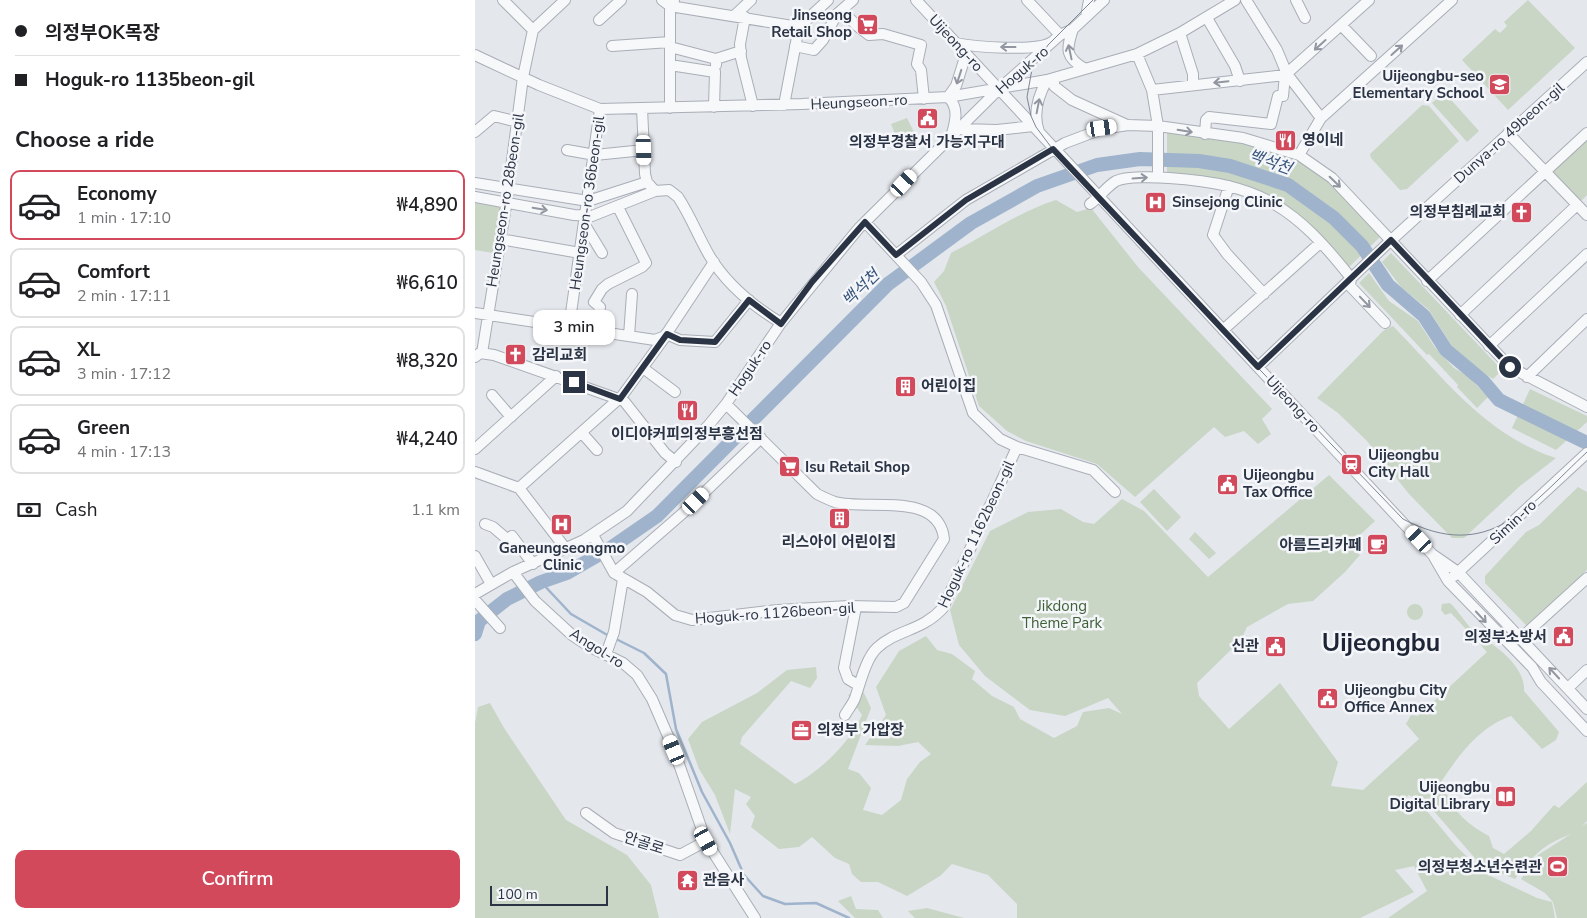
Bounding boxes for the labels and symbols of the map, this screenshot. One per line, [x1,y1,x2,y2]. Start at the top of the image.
place label: Jinseong Retail Shop [771,5,852,42]
street label: Uijeong-ro [924,10,988,76]
supermarket icon: Jinseong Retail Shop [856,12,880,36]
one-way arrow [1314,39,1327,51]
street label: Hoguk-ro [991,41,1053,99]
one-way arrow [1000,42,1016,52]
one-way arrow [1065,44,1074,60]
one-way arrow [1390,44,1403,56]
place label: Uijeongbu-seo Elementary School [1353,66,1484,103]
one-way arrow [954,69,964,85]
school or university icon: Uijeongbu-seo Elementary School [1488,73,1512,97]
one-way arrow [1214,78,1230,87]
street label: Dunya-ro 49beon-gil [1449,78,1569,188]
street label: Heungseon-ro [810,89,908,115]
one-way arrow [1034,98,1043,114]
public building icon: 의정부경찰서 가능지구대 [915,107,939,131]
street label: Heungseon-ro 28beon-gil [481,111,529,288]
street label: Heungseon-ro 36beon-gil [565,114,609,291]
car [1086,118,1117,138]
one-way arrow [1176,126,1192,136]
restaurant icon: 영이네 [1274,128,1298,152]
place label: 영이네 [1302,130,1343,150]
place label: 의정부경찰서 가능지구대 [849,132,1005,152]
car [635,135,652,165]
water label: 백석천 [1245,144,1297,181]
car [888,167,919,199]
one-way arrow [1132,174,1148,183]
one-way arrow [1329,176,1341,188]
hospital icon: Sinsejong Clinic [1144,190,1168,214]
place label: Sinsejong Clinic [1172,192,1282,212]
church icon: 의정부침례교회 [1510,200,1534,224]
place label: 의정부침례교회 [1409,202,1506,222]
one-way arrow [532,205,548,214]
water label: 백석천 [837,263,886,311]
one-way arrow [1359,296,1371,308]
callout: 3 min [533,310,615,344]
street label: Hoguk-ro [724,336,776,400]
church icon: 감리교회 [504,343,528,367]
place label: 감리교회 [532,345,587,365]
route start [1499,356,1521,378]
route end [563,371,585,393]
street label: Uijeong-ro [1261,371,1325,437]
building icon: 어린이집 [893,374,917,398]
place label: 어린이집 [921,376,976,396]
restaurant icon: 이디야커피의정부흥선점 [675,399,699,423]
place label: 이디야커피의정부흥선점 [611,424,763,444]
place label: Uijeongbu City Hall [1368,445,1439,482]
station icon: Uijeongbu City Hall [1340,452,1364,476]
supermarket icon: Isu Retail Shop [777,455,801,479]
street label: Hoguk-ro 1162beon-gil [933,456,1019,611]
place label: Isu Retail Shop [805,457,910,477]
place label: Uijeongbu Tax Office [1243,465,1314,502]
public building icon: Uijeongbu Tax Office [1215,472,1239,496]
car [680,485,711,517]
street label: Simin-ro [1485,495,1541,549]
building icon: 리스아이 어린이집 [827,507,851,531]
hospital icon: Ganeungseongmo Clinic [550,513,574,537]
car [1403,523,1434,555]
place label: 리스아이 어린이집 [782,532,896,552]
cafe icon: 아름드리카페 [1366,533,1390,557]
place label: 아름드리카페 [1279,535,1362,555]
place label: Ganeungseongmo Clinic [499,538,626,575]
park label: Jikdong Theme Park [1022,596,1103,633]
street label: Hoguk-ro 1126beon-gil [694,597,856,629]
one-way arrow [1475,610,1487,623]
street label: Angol-ro [566,623,628,673]
public building icon: 의정부소방서 [1551,625,1575,649]
district label: Uijeongbu [1322,626,1440,660]
place label: 의정부소방서 [1464,627,1547,647]
public building icon: 신관 [1263,634,1287,658]
place label: 신관 [1231,636,1259,656]
one-way arrow [1548,666,1560,679]
place label: Uijeongbu City Office Annex [1344,680,1447,717]
public building icon: Uijeongbu City Office Annex [1316,687,1340,711]
office icon: 의정부 가압장 [789,718,813,742]
place label: 의정부 가압장 [817,720,904,740]
car [661,733,686,767]
place label: Uijeongbu Digital Library [1390,777,1490,814]
library icon: Uijeongbu Digital Library [1494,784,1518,808]
car [692,824,719,858]
street label: 안골로 [621,827,667,859]
sports icon: 의정부청소년수련관 [1546,855,1570,879]
place label: 의정부청소년수련관 [1418,857,1542,877]
temple icon: 관음사 [675,868,699,892]
place label: 관음사 [703,870,745,890]
scale bar [490,883,607,906]

